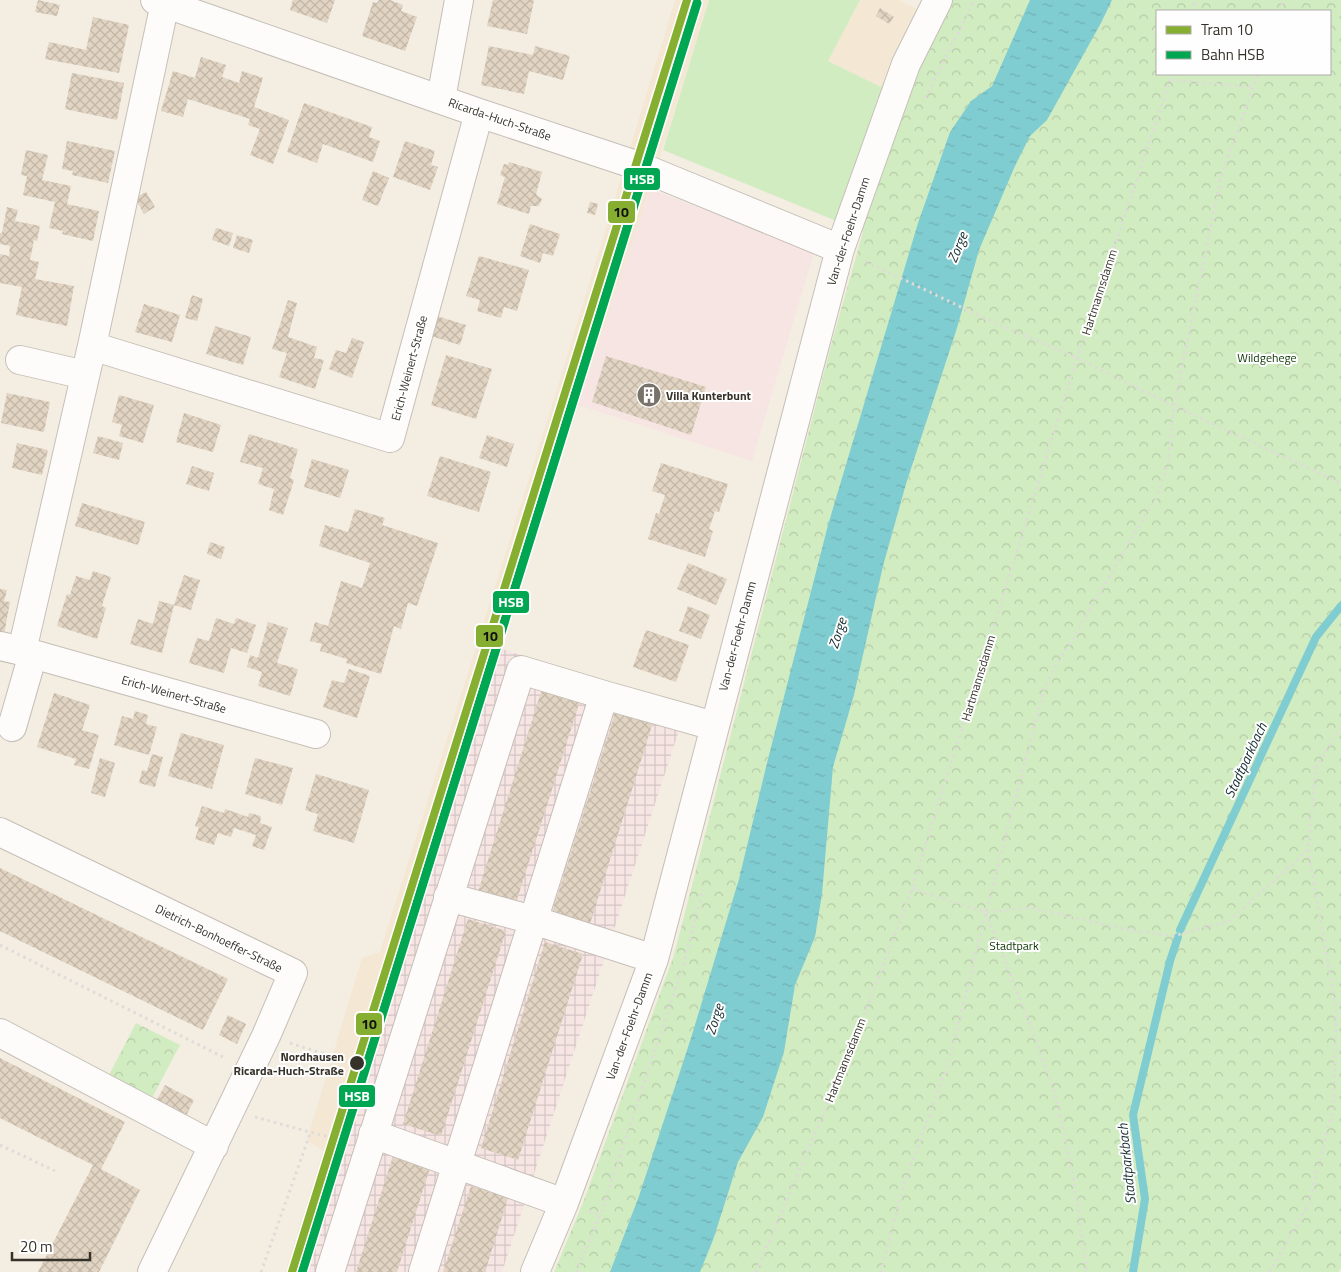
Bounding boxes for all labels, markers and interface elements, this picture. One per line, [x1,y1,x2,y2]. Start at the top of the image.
legend [1156,10,1331,75]
text: Tram 10 [1201,18,1253,41]
text: Bahn HSB [1201,43,1265,66]
street label: Ricarda-Huch-Straße [446,92,554,146]
line badge: HSB [623,167,661,191]
text: HSB [629,168,655,189]
street label: Van-der-Foehr-Damm [821,174,875,288]
line badge: 10 [607,200,636,224]
text: 10 [613,201,629,222]
water label: Zorge [941,227,973,265]
street label: Hartmannsdamm [1076,247,1122,337]
street label: Erich-Weinert-Straße [386,313,432,423]
park label: Wildgehege [1237,348,1297,367]
building icon: Villa Kunterbunt [636,382,662,408]
place label: Villa Kunterbunt [666,386,752,405]
street label: Van-der-Foehr-Damm [713,579,761,693]
line badge: HSB [492,590,530,614]
text: HSB [498,591,524,612]
water label: Zorge [822,614,852,651]
line badge: 10 [475,624,504,648]
text: 10 [482,625,498,646]
street label: Hartmannsdamm [956,632,1000,724]
street label: Erich-Weinert-Straße [119,670,229,718]
water label: Stadtparkbach [1218,718,1272,801]
street label: Dietrich-Bonhoeffer-Straße [152,899,286,977]
park label: Stadtpark [989,936,1039,955]
street label: Van-der-Foehr-Damm [601,970,657,1082]
water label: Zorge [699,1000,729,1037]
line badge: 10 [355,1012,383,1036]
text: 10 [361,1013,377,1034]
street label: Hartmannsdamm [819,1015,871,1105]
place label: Nordhausen Ricarda-Huch-Straße [234,1047,344,1080]
marker: Nordhausen Ricarda-Huch-Straße [348,1054,366,1072]
line badge: HSB [338,1084,376,1108]
text: HSB [344,1085,370,1106]
water label: Stadtparkbach [1111,1122,1141,1205]
scale bar [12,1230,90,1262]
text: 20 m [20,1235,53,1258]

